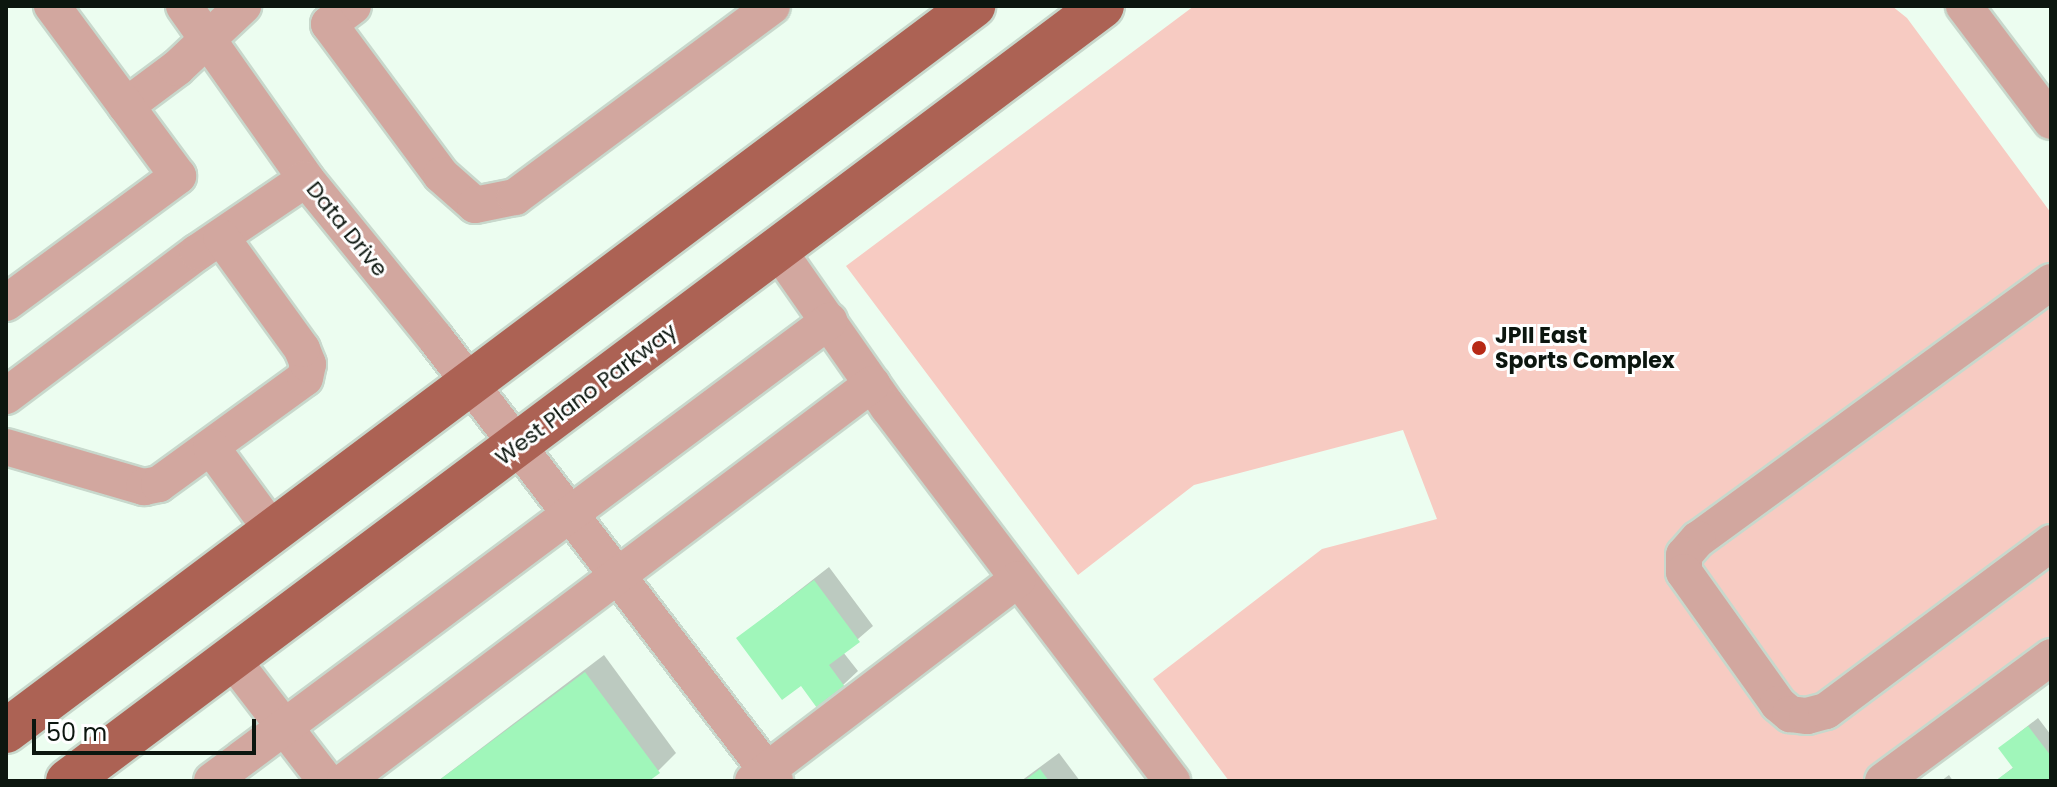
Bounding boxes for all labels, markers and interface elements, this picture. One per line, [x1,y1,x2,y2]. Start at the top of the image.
street label: Data Drive [301,176,393,282]
street label: West Plano Parkway [490,317,682,471]
place label: JPII East Sports Complex [1495,322,1675,374]
marker: JPII East Sports Complex [1470,339,1488,357]
scale bar [36,703,260,753]
text: 50 m [46,716,107,749]

